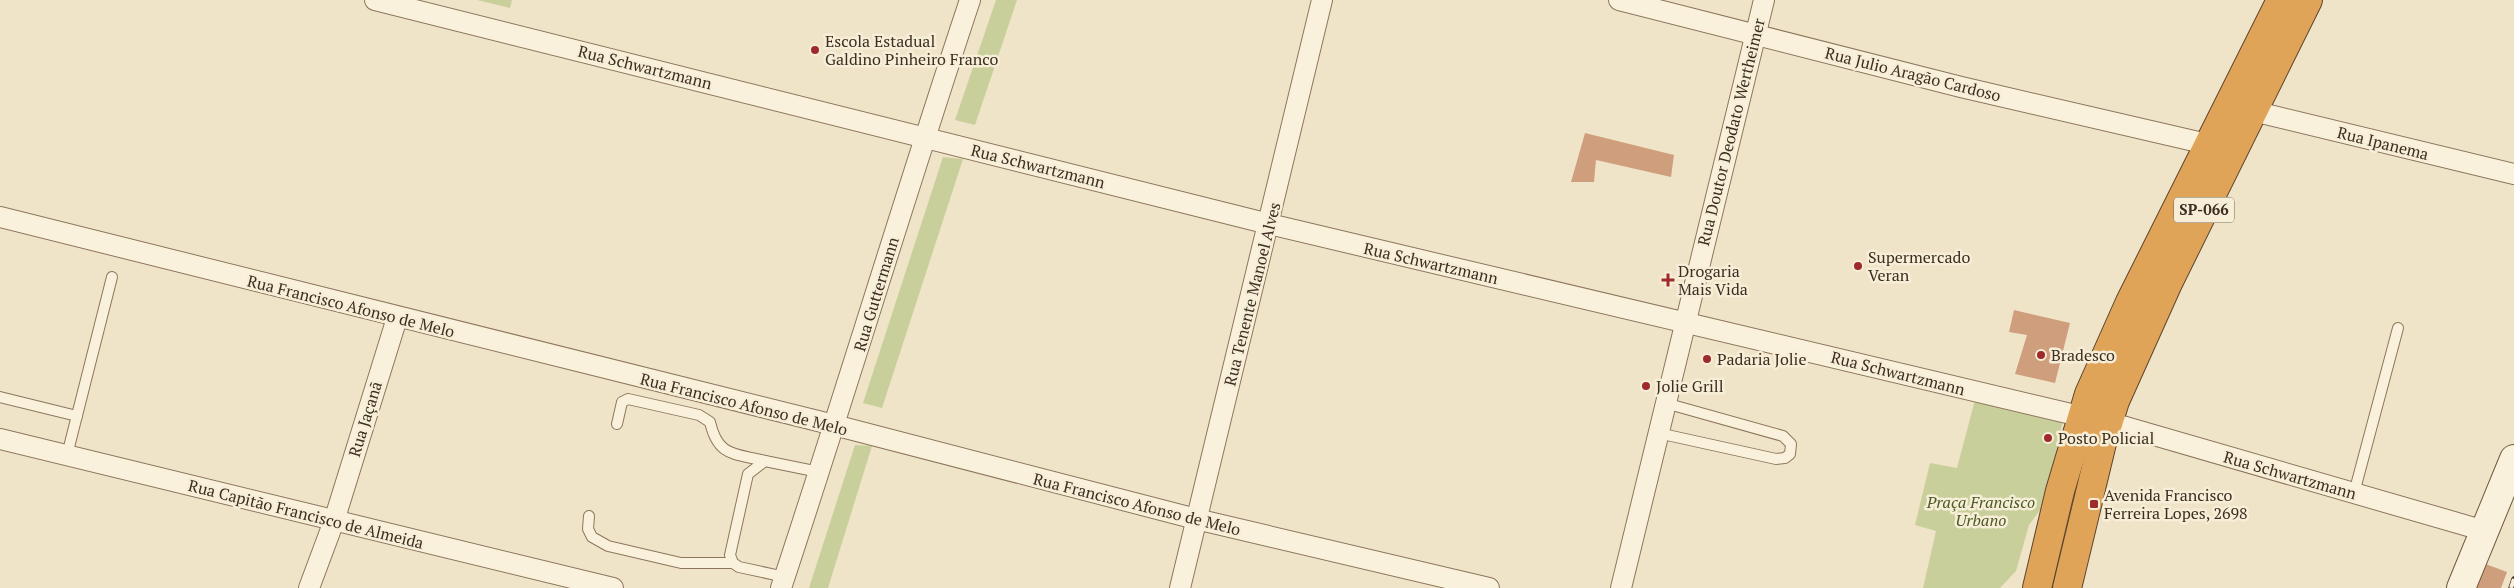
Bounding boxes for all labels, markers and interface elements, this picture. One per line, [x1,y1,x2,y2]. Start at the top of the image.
street label: Rua Doutor Deodato Wertheimer [1692,15,1770,248]
place label: Escola Estadual Galdino Pinheiro Franco [825,30,998,70]
street label: Rua Schwartzmann [576,40,715,94]
street label: Rua Julio Aragão Cardoso [1823,41,2003,107]
marker: Escola Estadual Galdino Pinheiro Franco [809,44,821,56]
street label: Rua Ipanema [2335,121,2431,165]
street label: Rua Schwartzmann [969,139,1108,193]
road number: SP-066 [2174,198,2234,222]
street label: Rua Tenente Manoel Alves [1219,200,1285,388]
street label: Rua Guttermann [848,234,904,354]
street label: Rua Schwartzmann [1362,237,1501,289]
place label: Supermercado Veran [1868,246,1970,286]
place label: Drogaria Mais Vida [1678,260,1748,300]
marker: Supermercado Veran [1852,260,1864,272]
street label: Rua Francisco Afonso de Melo [245,270,457,342]
marker: Drogaria Mais Vida [1662,274,1674,286]
place label: Bradesco [2051,344,2115,366]
street label: Rua Schwartzmann [1829,346,1968,400]
place label: Padaria Jolie [1717,348,1806,370]
marker: Bradesco [2035,349,2047,361]
marker: Padaria Jolie [1701,353,1713,365]
street label: Rua Francisco Afonso de Melo [638,368,850,440]
place label: Jolie Grill [1656,375,1724,397]
street label: Rua Jaçanã [343,378,387,460]
marker: Jolie Grill [1640,380,1652,392]
place label: Posto Policial [2058,427,2154,449]
marker: Posto Policial [2042,432,2054,444]
street label: Rua Schwartzmann [2221,446,2359,505]
street label: Rua Francisco Afonso de Melo [1031,468,1243,540]
street label: Rua Capitão Francisco de Almeida [186,474,426,554]
place label: Avenida Francisco Ferreira Lopes, 2698 [2104,484,2248,524]
park label: Praça Francisco Urbano [1926,491,2035,531]
marker: Avenida Francisco Ferreira Lopes, 2698 [2088,498,2100,510]

